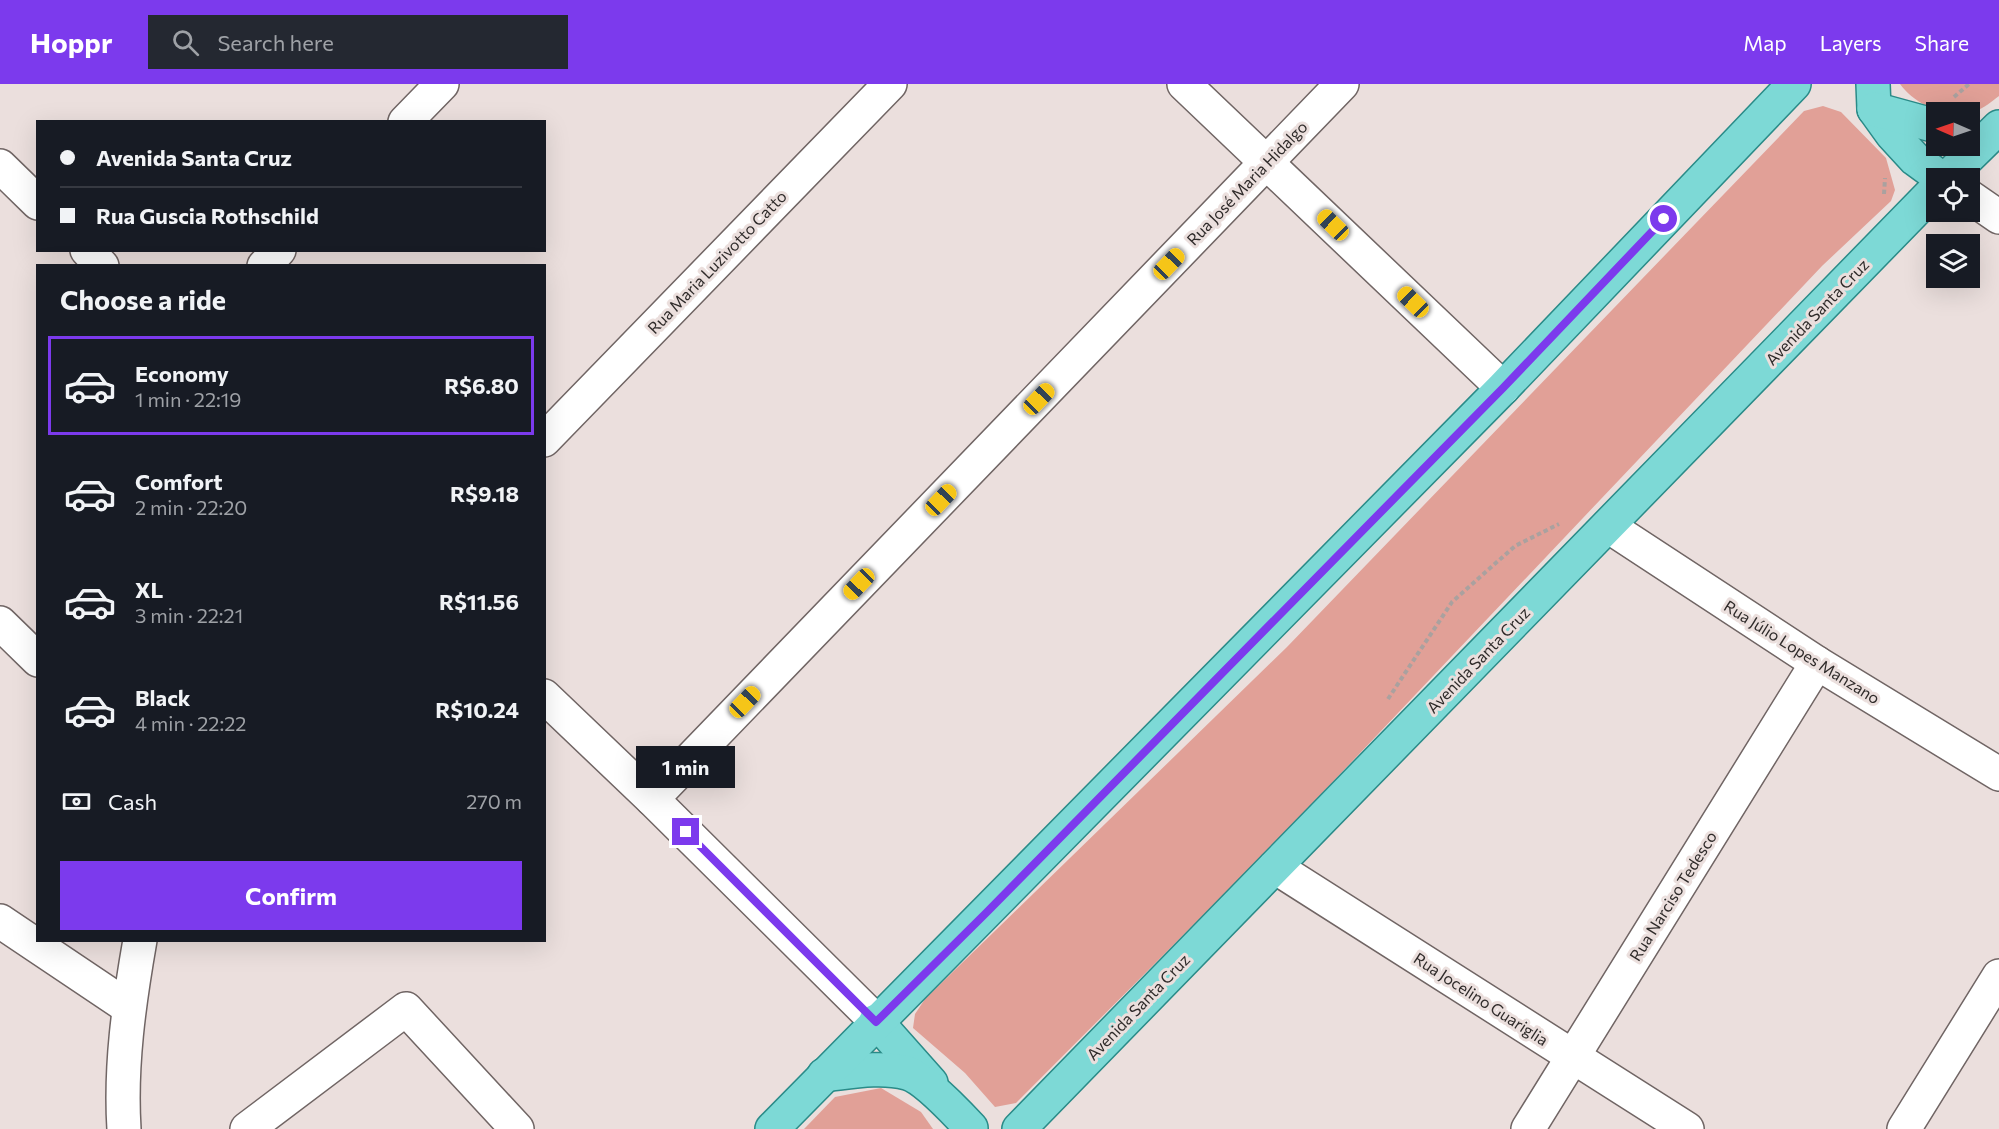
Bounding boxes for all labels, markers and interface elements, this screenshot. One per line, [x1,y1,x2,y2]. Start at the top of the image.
search box [148,15,568,69]
text: Hoppr [30,25,112,59]
icon: search [169,26,202,59]
text: Search here [217,29,334,56]
text: Map [1743,30,1787,55]
text: Layers [1820,30,1882,55]
text: Share [1915,30,1969,55]
north arrow [1926,102,1980,156]
map controls [1926,102,1980,288]
street label: Rua José Maria Hidalgo [1182,117,1311,249]
text: Avenida Santa Cruz [96,144,292,171]
button: locate [1926,168,1980,222]
street label: Rua Maria Luzivotto Catto [643,186,790,337]
text: Rua Guscia Rothschild [96,202,319,229]
route start [1650,205,1677,232]
car [1314,206,1352,244]
button: layers [1926,234,1980,288]
car [1150,245,1188,283]
street label: Avenida Santa Cruz [1761,255,1872,369]
text: Choose a ride [60,283,226,316]
car [1394,283,1432,321]
icon: car [63,359,117,413]
text: Economy [135,360,229,387]
text: R$6.80 [444,372,519,399]
car [1020,380,1058,418]
text: 1 min · 22:19 [135,387,241,411]
icon: car [63,467,117,521]
text: Comfort [135,468,223,495]
text: R$9.18 [450,480,519,507]
car [922,481,960,519]
text: 2 min · 22:20 [135,495,247,519]
car [840,565,878,603]
icon: car [63,575,117,629]
text: XL [135,576,163,603]
text: R$11.56 [439,588,519,615]
street label: Rua Júlio Lopes Manzano [1721,596,1884,707]
text: 3 min · 22:21 [135,603,243,627]
street label: Avenida Santa Cruz [1422,603,1533,717]
icon: car [63,683,117,737]
car [726,683,764,721]
text: Black [135,684,190,711]
text: R$10.24 [435,696,519,723]
text: 4 min · 22:22 [135,711,246,735]
callout: 1 min [636,745,736,787]
text: 1 min [662,755,709,779]
icon: cash [60,785,93,818]
text: Cash [108,788,157,815]
text: 270 m [466,789,522,813]
route end [672,818,699,845]
street label: Rua Narciso Tedesco [1625,827,1720,964]
button: Confirm [60,861,522,930]
street label: Rua Jocelino Guariglia [1411,948,1552,1049]
street label: Avenida Santa Cruz [1082,950,1193,1064]

